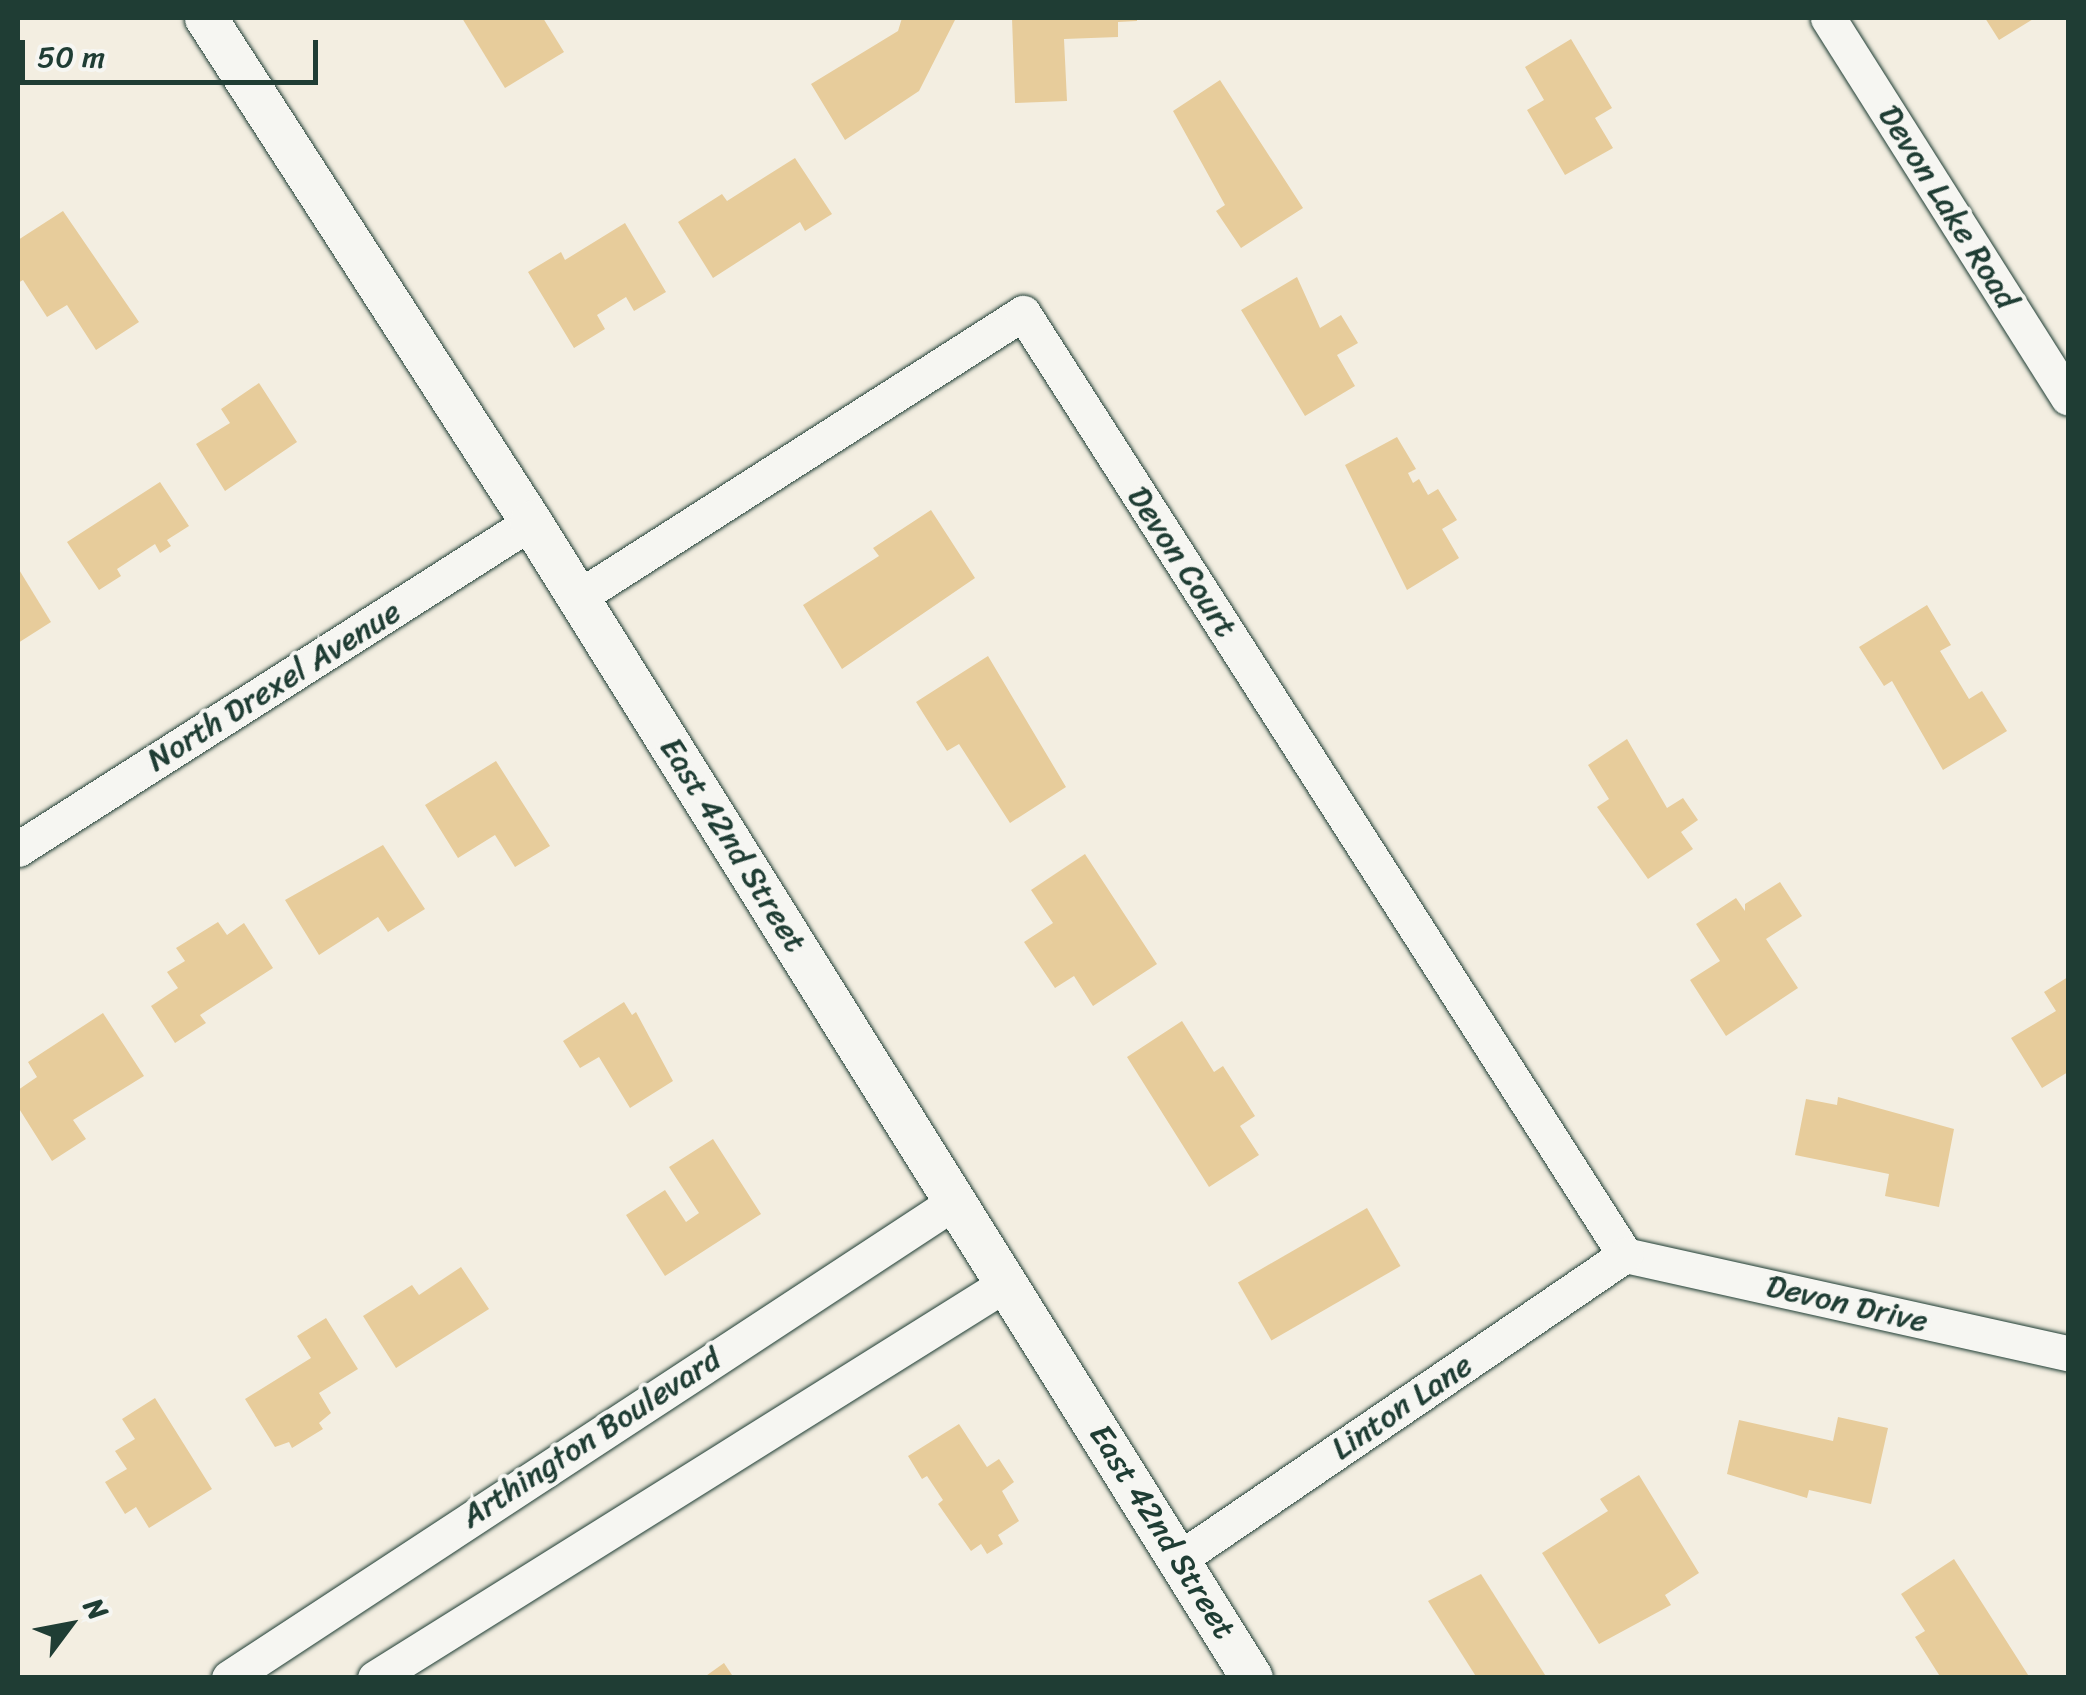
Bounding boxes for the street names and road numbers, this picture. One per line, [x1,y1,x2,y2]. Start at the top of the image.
street label: Devon Lake Road [1870,98,2026,316]
street label: Devon Court [1119,479,1245,645]
street label: North Drexel Avenue [140,592,408,780]
street label: East 42nd Street [652,731,814,959]
street label: Devon Drive [1762,1267,1932,1341]
street label: Arthington Boulevard [454,1340,728,1536]
street label: Linton Lane [1324,1346,1480,1468]
street label: East 42nd Street [1081,1418,1243,1646]

